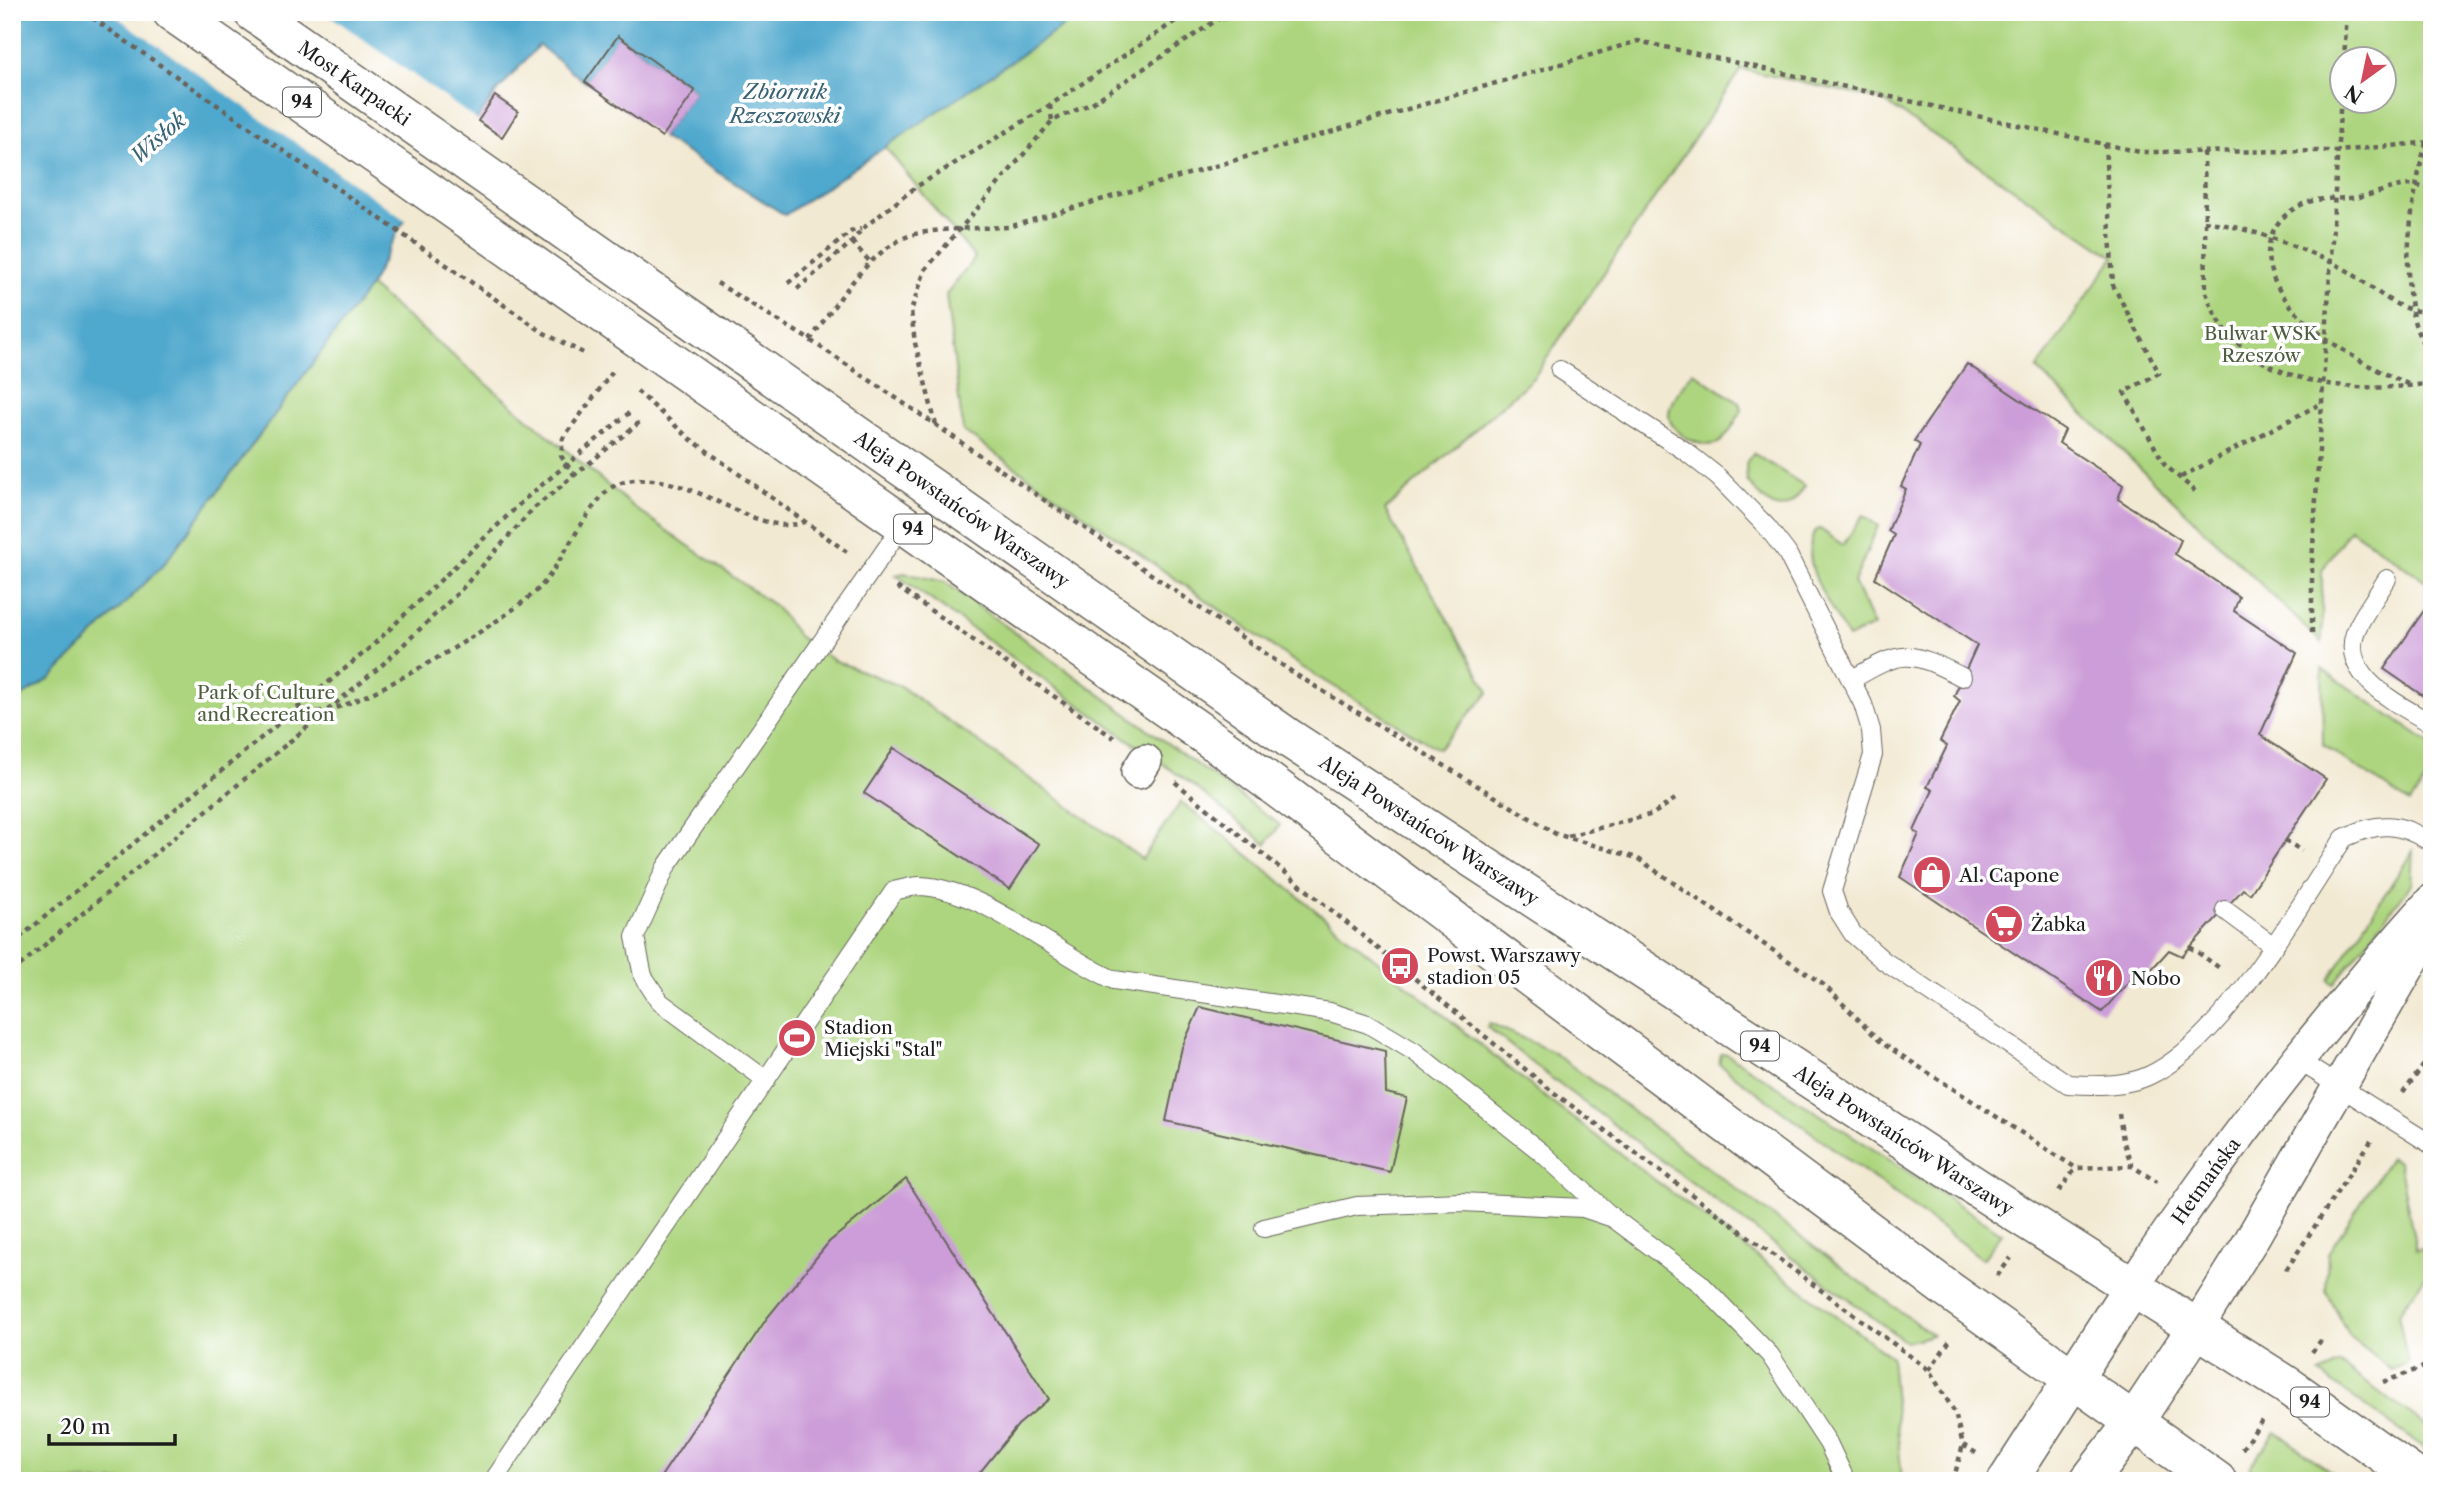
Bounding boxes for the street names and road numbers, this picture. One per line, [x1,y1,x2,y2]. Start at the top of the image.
street label: Most Karpacki [294,36,415,131]
road number: 94 [283,88,321,116]
street label: Aleja Powstańców Warszawy [849,425,1074,593]
road number: 94 [894,514,932,544]
street label: Aleja Powstańców Warszawy [1315,749,1544,910]
road number: 94 [1741,1031,1779,1060]
street label: Aleja Powstańców Warszawy [1789,1060,2019,1220]
street label: Hetmańska [2167,1133,2245,1229]
road number: 94 [2291,1387,2329,1416]

